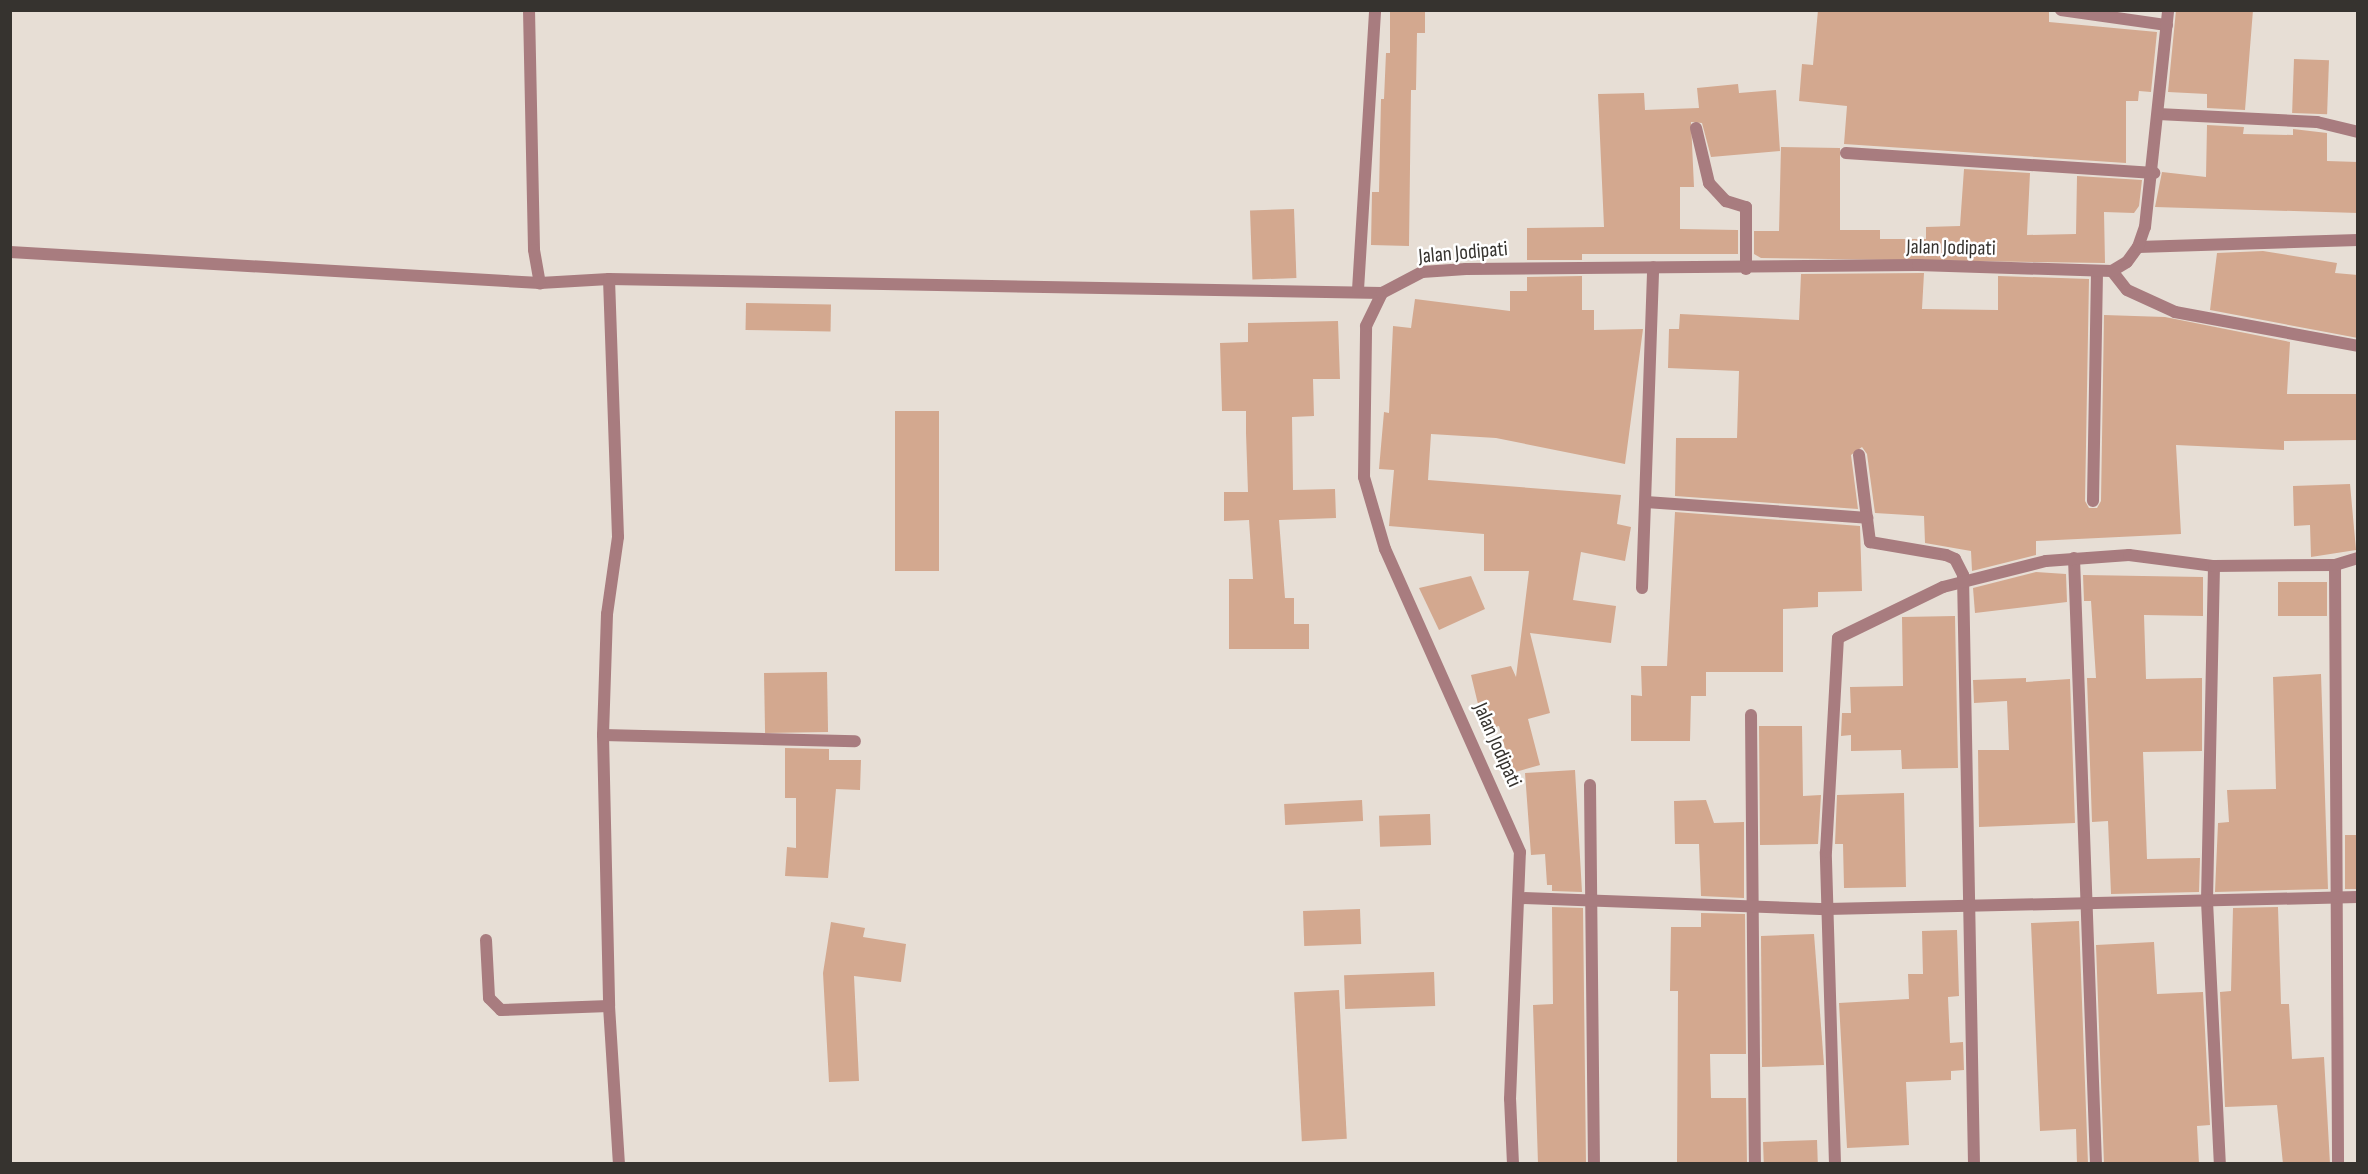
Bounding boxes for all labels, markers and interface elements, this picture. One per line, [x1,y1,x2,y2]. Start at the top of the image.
street label: Jalan Jodipati [1906,235,1996,261]
street label: Jalan Jodipati [1417,237,1509,269]
street label: Jalan Jodipati [1467,699,1527,791]

